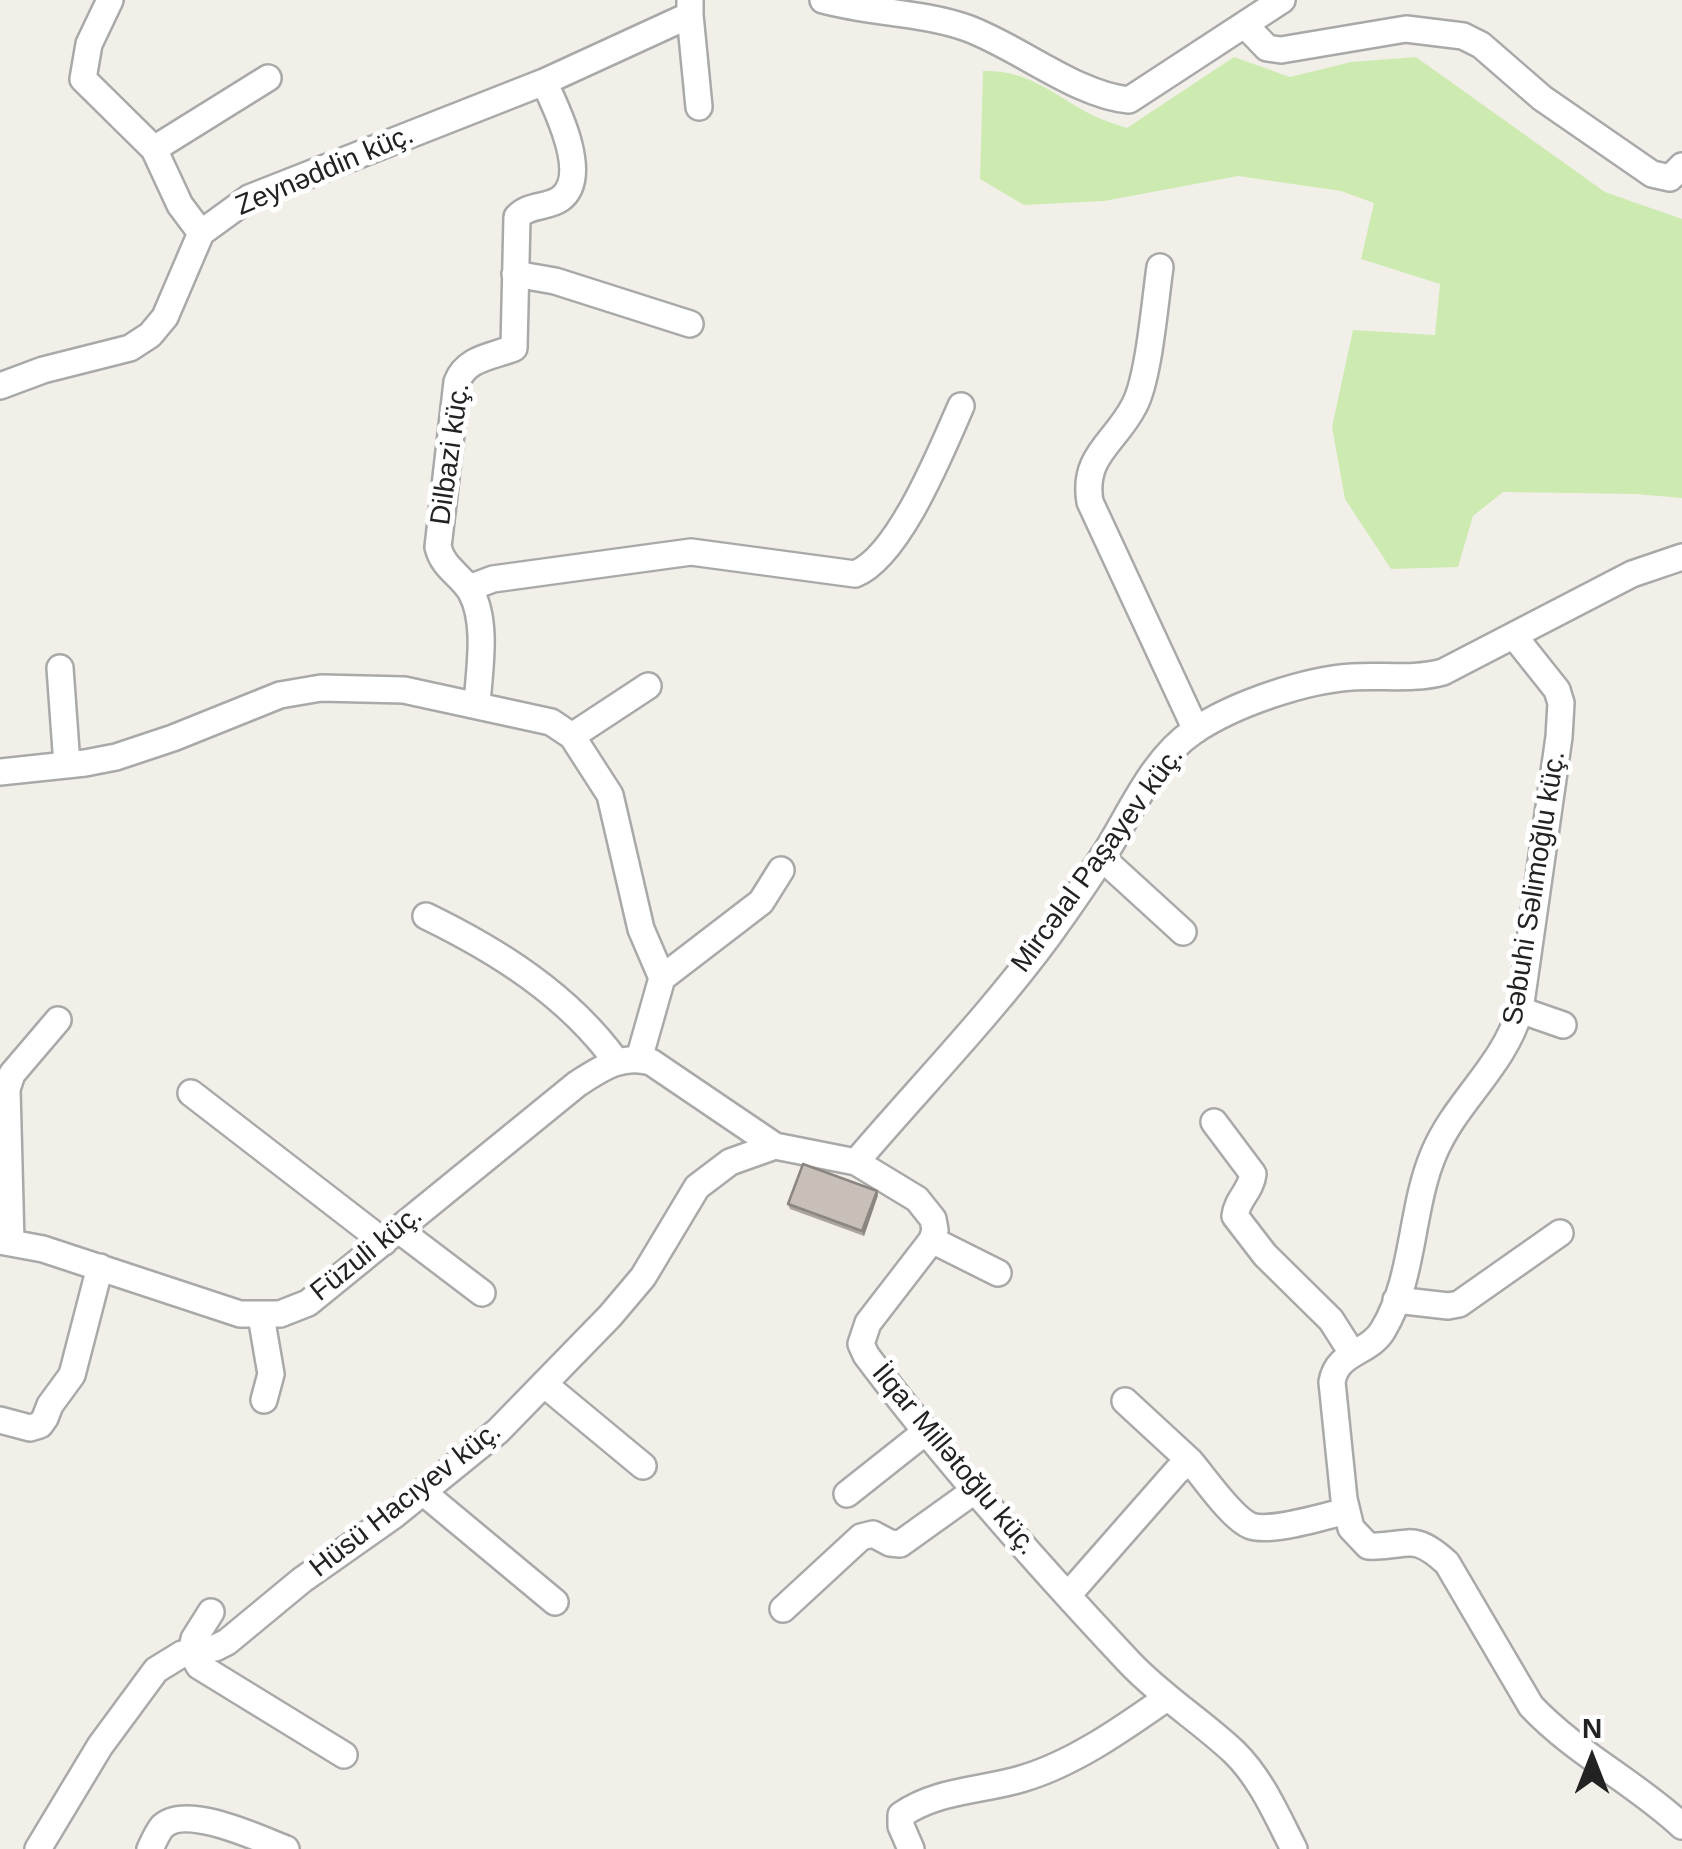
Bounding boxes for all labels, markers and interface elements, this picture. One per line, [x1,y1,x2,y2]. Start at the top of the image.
street label: Zeynəddin küç. [231,118,419,224]
street label: Dilbazi küç. [424,381,478,527]
street label: Mircəlal Paşayev küç. [1005,741,1191,979]
street label: Səbuhi Səlimoğlu küç. [1497,749,1573,1027]
street label: Füzuli küç. [304,1199,430,1309]
street label: İlqar Millətoğlu küç. [864,1357,1044,1563]
street label: Hüsü Hacıyev küç. [304,1415,508,1585]
north arrow [1542,1709,1642,1809]
text: N [1582,1713,1602,1744]

